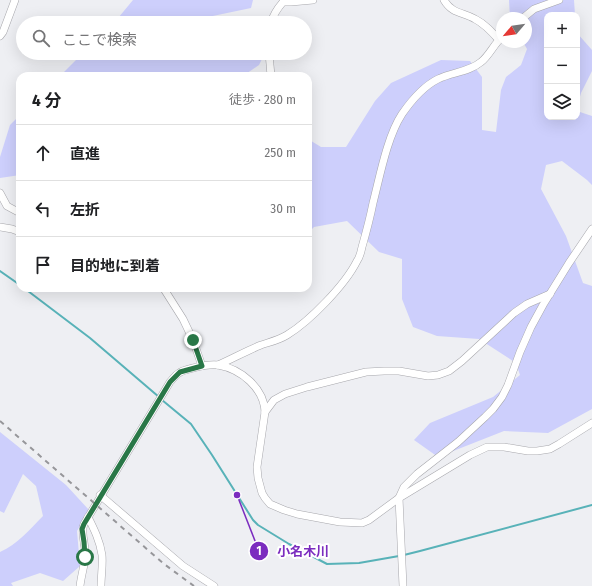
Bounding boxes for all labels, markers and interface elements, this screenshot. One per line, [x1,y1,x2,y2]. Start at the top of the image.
north arrow [496,12,532,48]
map controls [544,12,580,120]
button: + [544,12,580,48]
search box [16,16,312,60]
icon: search [30,27,52,49]
text: ここで検索 [62,31,137,49]
button: − [544,48,580,84]
button: layers [544,84,580,120]
text: 4 分 [32,90,61,111]
text: 徒歩 · 280 m [229,92,296,107]
icon: ahead [32,142,54,164]
text: 直進 [70,145,100,163]
text: 250 m [264,145,296,160]
icon: left [32,198,54,220]
text: 左折 [70,201,100,219]
text: 30 m [270,201,296,216]
icon: arrive [32,254,54,276]
text: 目的地に到着 [70,257,160,275]
route end [184,331,202,349]
callout: 小名木川 [249,539,337,564]
text: 1 [256,544,262,558]
text: 小名木川 [277,544,329,559]
route start [76,548,94,566]

